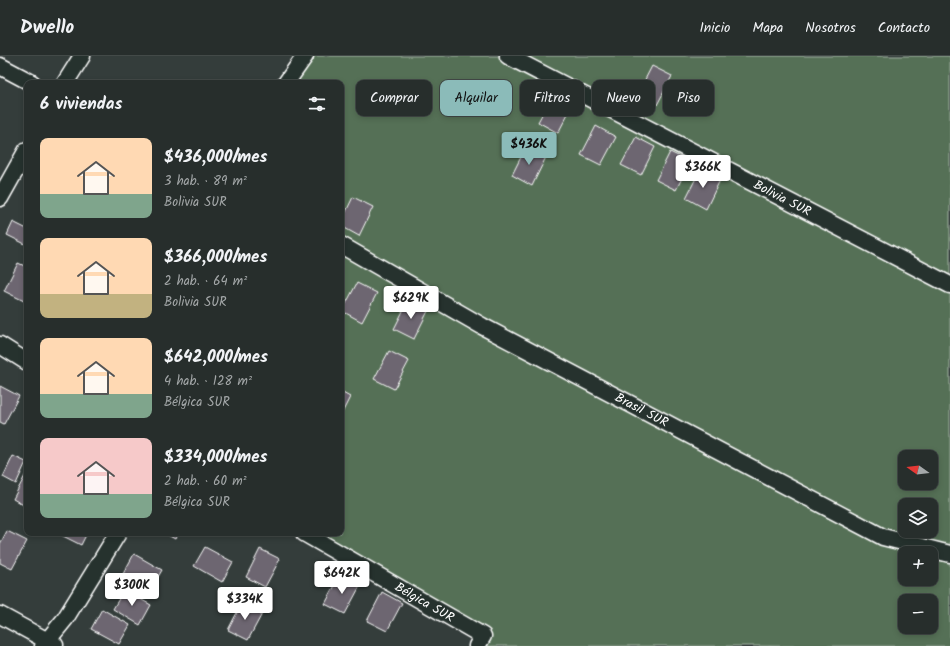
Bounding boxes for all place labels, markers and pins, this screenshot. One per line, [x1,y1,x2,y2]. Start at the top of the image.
pin: $436K [501,132,557,166]
pin: $366K [675,155,731,189]
pin: $629K [383,286,439,320]
pin: $642K [314,561,370,595]
pin: $300K [104,573,160,607]
pin: $334K [217,587,273,621]

